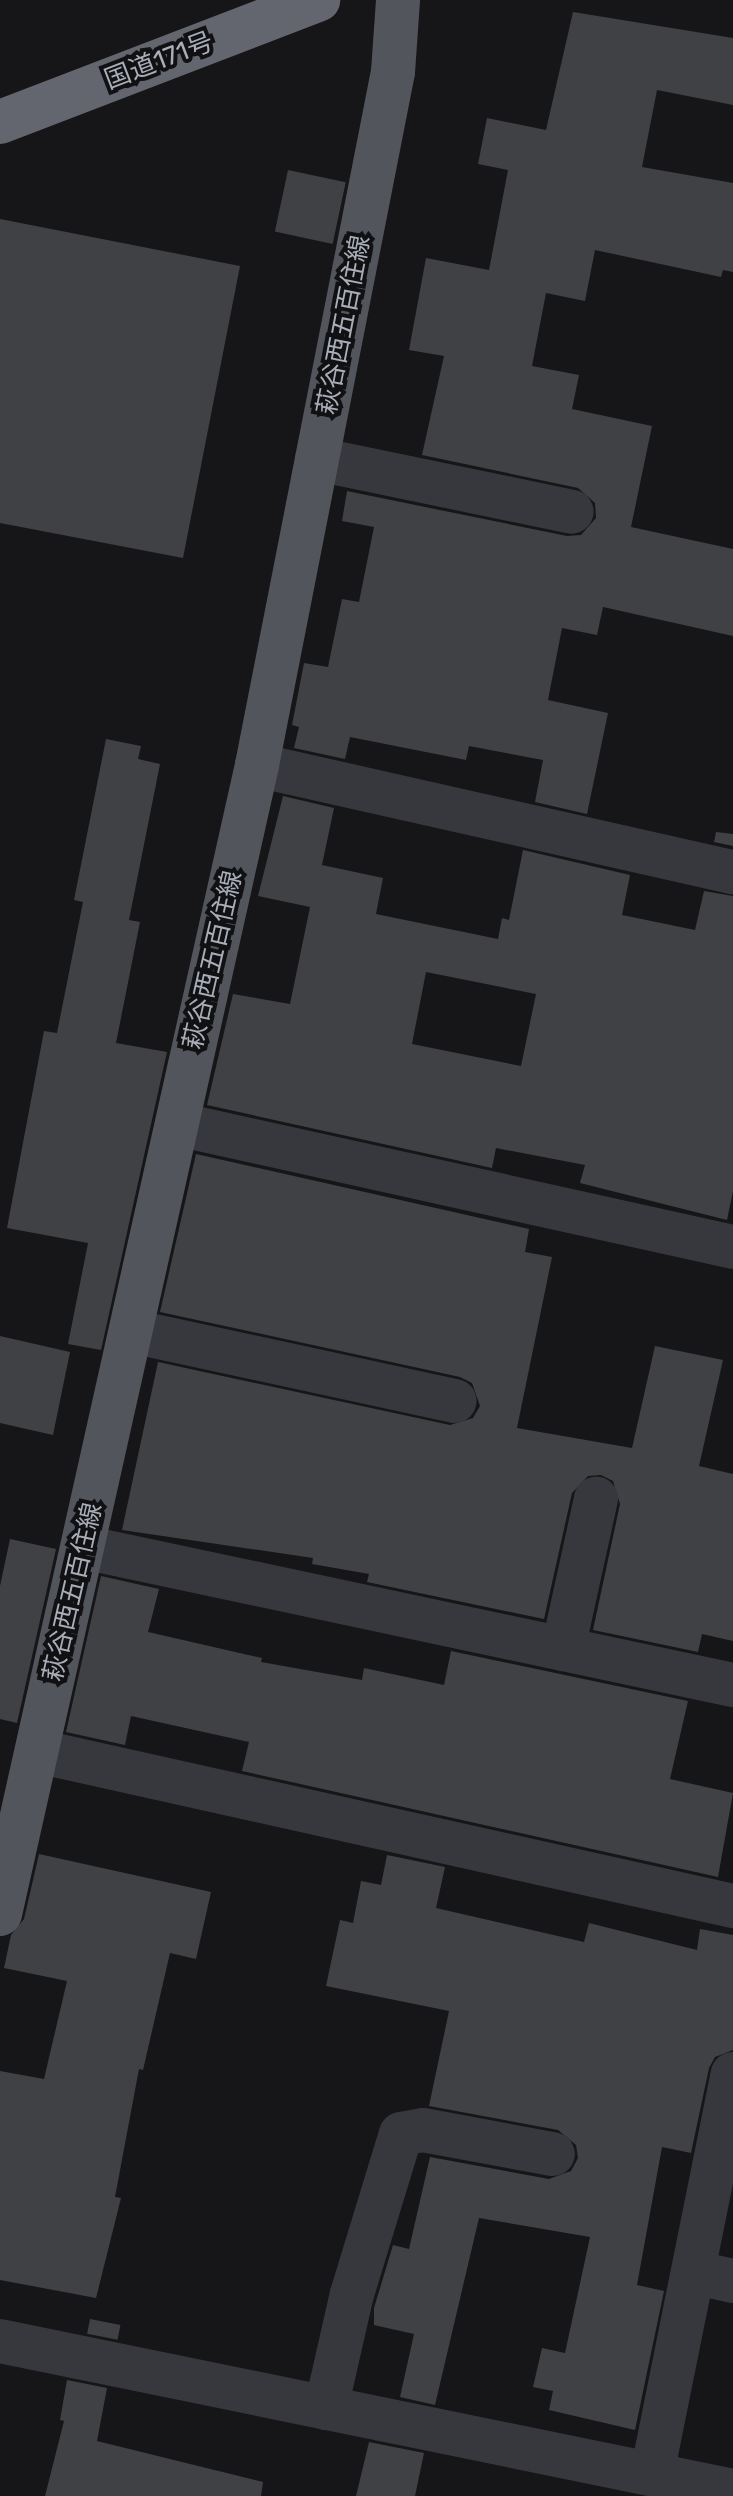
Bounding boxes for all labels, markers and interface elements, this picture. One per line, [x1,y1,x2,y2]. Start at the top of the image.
street label: 国道171号 [100,26,218,96]
street label: 萩谷西五百住線 [311,233,377,417]
street label: 萩谷西五百住線 [177,868,249,1052]
street label: 萩谷西五百住線 [37,1500,109,1684]

